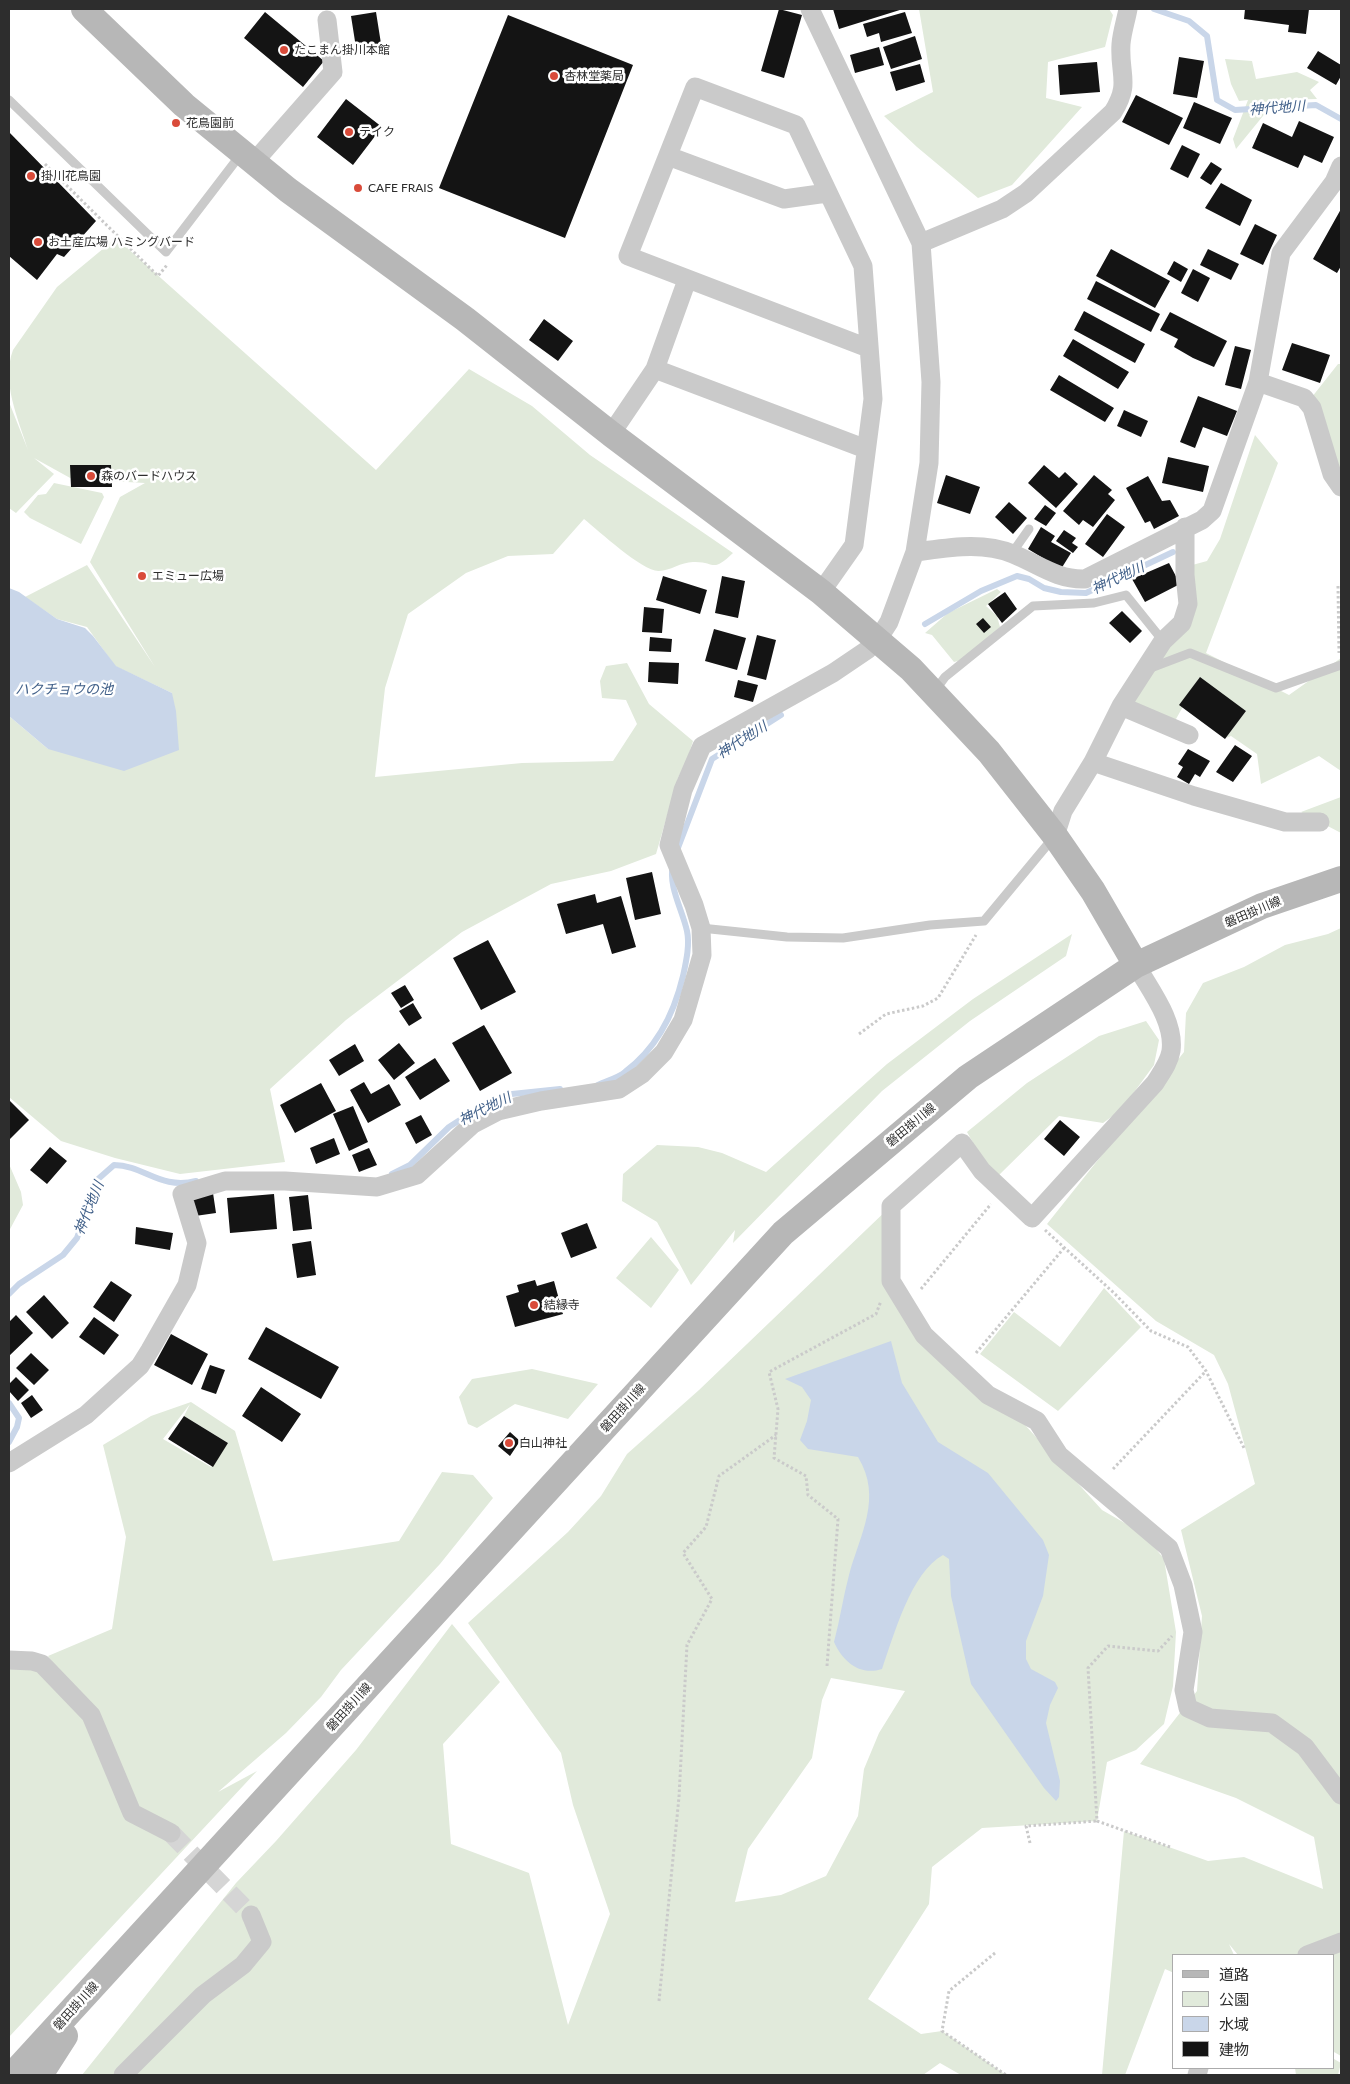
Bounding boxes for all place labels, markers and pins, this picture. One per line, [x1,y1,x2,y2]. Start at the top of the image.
place label: たこまん掛川本館 [294,43,390,57]
marker: たこまん掛川本館 [278,44,290,56]
place label: 杏林堂薬局 [564,69,624,83]
marker: 杏林堂薬局 [548,70,560,82]
place label: 花鳥園前 [186,116,234,130]
marker: 花鳥園前 [170,117,182,129]
place label: テイク [359,125,395,139]
marker: テイク [343,126,355,138]
place label: 掛川花鳥園 [41,169,101,183]
marker: 掛川花鳥園 [25,170,37,182]
place label: CAFE FRAIS [368,181,433,195]
marker: CAFE FRAIS [352,182,364,194]
place label: お土産広場 ハミングバード [48,235,195,249]
marker: お土産広場 ハミングバード [32,236,44,248]
place label: 森のバードハウス [101,469,197,483]
marker: 森のバードハウス [85,470,97,482]
place label: エミュー広場 [152,569,224,583]
marker: エミュー広場 [136,570,148,582]
place label: 結縁寺 [544,1298,580,1312]
marker: 結縁寺 [528,1299,540,1311]
place label: 白山神社 [519,1436,567,1450]
marker: 白山神社 [503,1437,515,1449]

